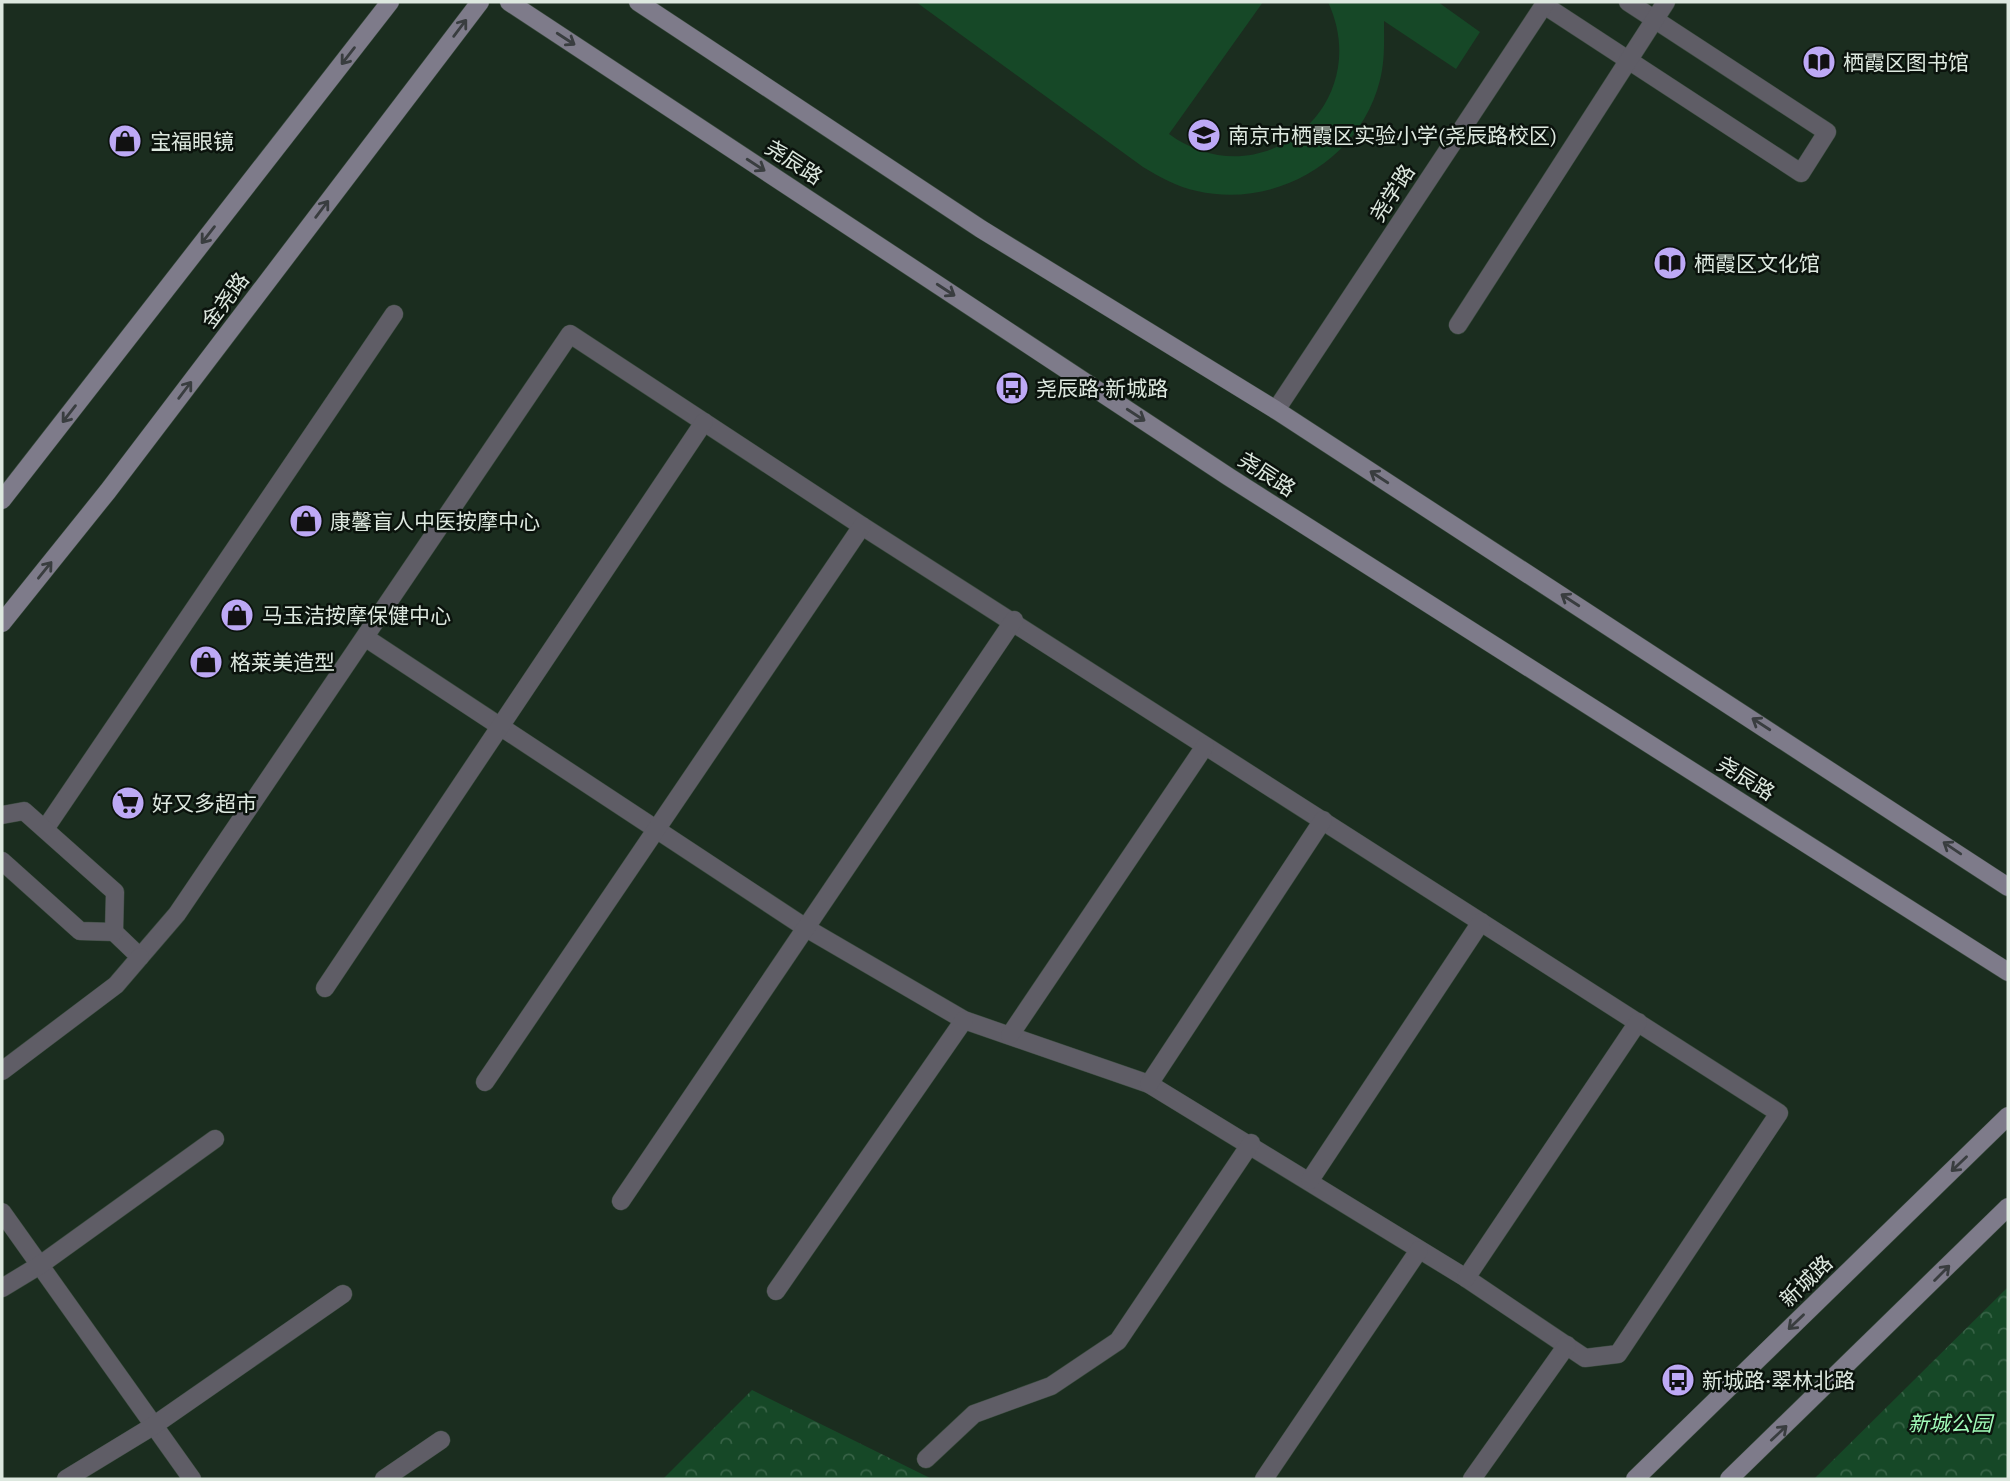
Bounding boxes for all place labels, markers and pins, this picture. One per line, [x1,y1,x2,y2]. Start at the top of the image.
library icon: 栖霞区图书馆 [1800,43,1838,81]
place label: 栖霞区图书馆 [1843,48,1969,77]
school or university icon: 南京市栖霞区实验小学(尧辰路校区) [1185,116,1223,154]
place label: 南京市栖霞区实验小学(尧辰路校区) [1228,121,1557,150]
shop icon: 宝福眼镜 [106,122,144,160]
place label: 宝福眼镜 [150,127,234,156]
library icon: 栖霞区文化馆 [1651,244,1689,282]
place label: 栖霞区文化馆 [1694,249,1820,278]
bus stop icon: 尧辰路·新城路 [993,369,1031,407]
place label: 尧辰路·新城路 [1036,374,1168,403]
shop icon: 康馨盲人中医按摩中心 [287,502,325,540]
place label: 康馨盲人中医按摩中心 [330,507,540,536]
shop icon: 马玉洁按摩保健中心 [218,596,256,634]
place label: 马玉洁按摩保健中心 [262,601,451,630]
shop icon: 格莱美造型 [187,643,225,681]
place label: 格莱美造型 [230,648,335,677]
supermarket icon: 好又多超市 [109,784,147,822]
place label: 好又多超市 [152,789,257,818]
bus stop icon: 新城路·翠林北路 [1659,1361,1697,1399]
place label: 新城路·翠林北路 [1702,1366,1855,1395]

